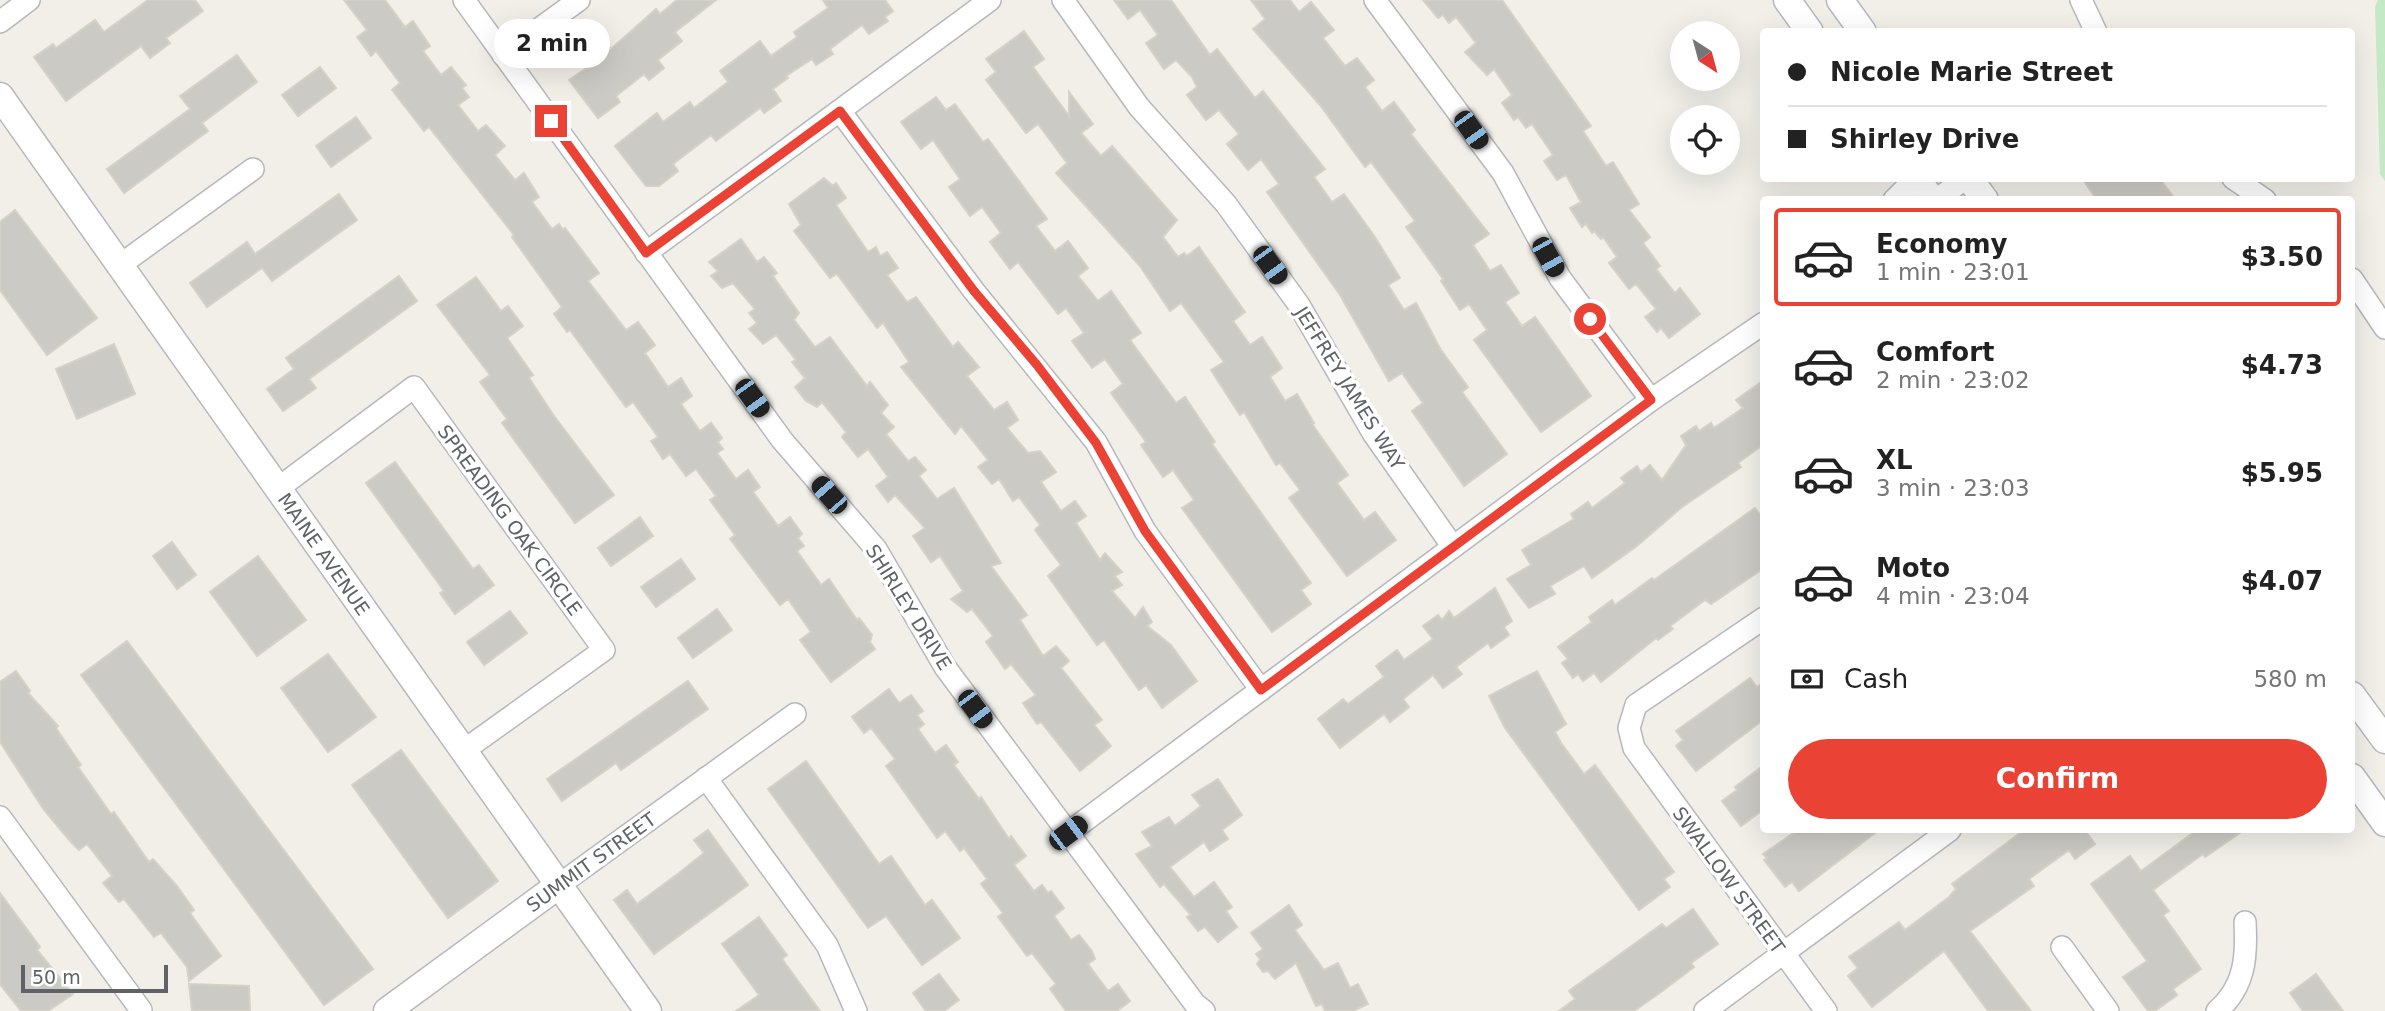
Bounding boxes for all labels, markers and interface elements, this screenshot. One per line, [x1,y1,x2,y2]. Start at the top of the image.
callout: 2 min [493,19,609,68]
north arrow [1670,21,1740,91]
map controls [1670,21,1740,175]
text: 2 min [516,30,588,56]
text: Nicole Marie Street [1830,57,2113,87]
route end [535,105,567,137]
button: locate [1670,105,1740,175]
car [1451,107,1492,153]
text: Shirley Drive [1830,124,2019,154]
icon: car [1792,226,1855,289]
text: Economy [1876,229,2007,259]
car [1529,234,1568,280]
car [1250,242,1291,288]
text: $3.50 [2241,242,2323,272]
text: 1 min · 23:01 [1876,259,2030,285]
street label: JEFFREY JAMES WAY [1290,302,1409,474]
route start [1574,303,1606,335]
icon: car [1792,334,1855,397]
text: Comfort [1876,337,1994,367]
text: $4.73 [2241,350,2323,380]
text: 2 min · 23:02 [1876,367,2030,393]
car [732,375,773,421]
street label: SPREADING OAK CIRCLE [433,420,587,620]
icon: car [1792,442,1855,505]
text: XL [1876,445,1913,475]
text: $5.95 [2241,458,2323,488]
car [808,472,851,518]
text: 3 min · 23:03 [1876,475,2030,501]
street label: MAINE AVENUE [274,489,374,619]
street label: SHIRLEY DRIVE [862,540,956,674]
icon: car [1792,550,1855,613]
text: Moto [1876,553,1950,583]
text: $4.07 [2241,566,2323,596]
text: 4 min · 23:04 [1876,583,2030,609]
icon: cash [1788,660,1826,698]
text: Cash [1844,664,1908,694]
text: 580 m [2253,666,2327,692]
car [954,686,997,732]
button: Confirm [1788,739,2327,819]
street label: SWALLOW STREET [1668,803,1790,958]
street label: SUMMIT STREET [522,807,660,916]
car [1045,812,1092,854]
scale bar [21,962,168,994]
text: 50 m [32,966,81,988]

